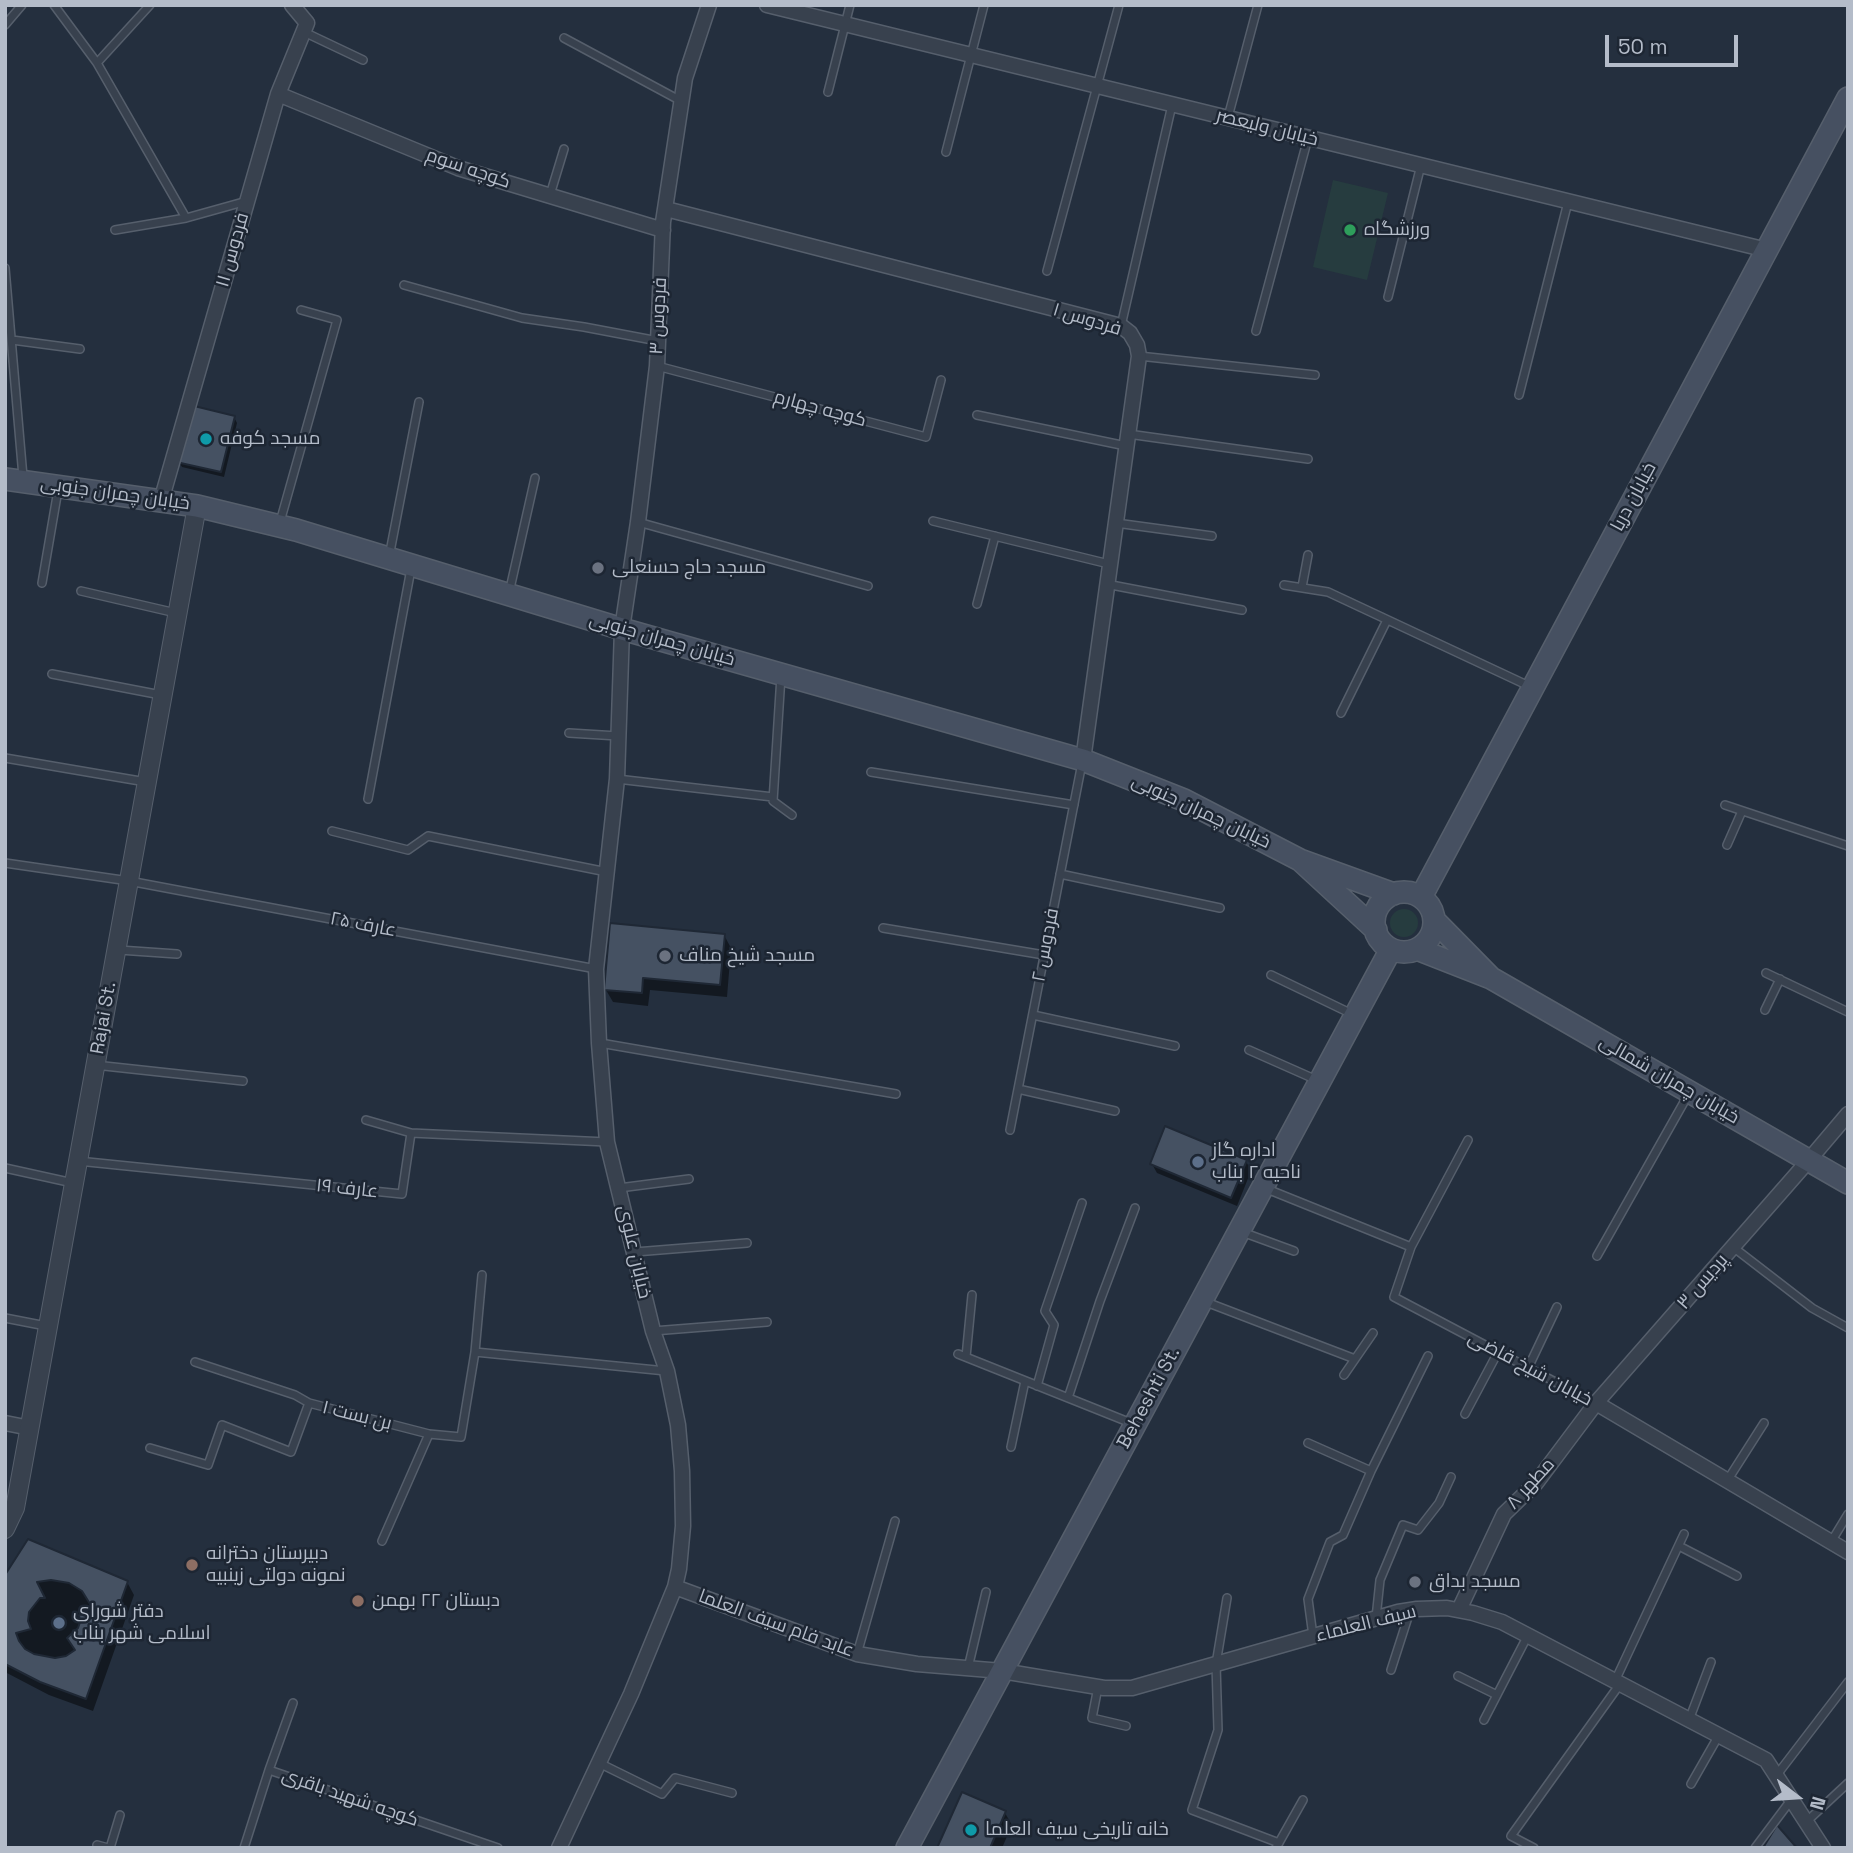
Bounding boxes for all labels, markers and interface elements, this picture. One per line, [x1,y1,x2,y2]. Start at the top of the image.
scale bar [1608,21,1741,65]
text: 50 m [1618,33,1668,60]
street label: خیابان ولیعصر [1214,104,1320,152]
street label: کوچه سوم [423,144,513,194]
street label: فردوس ۱۱ [212,210,254,290]
place label: ورزشگاه [1364,219,1430,241]
marker: ورزشگاه [1342,222,1358,238]
street label: فردوس ۳ [646,277,672,355]
street label: فردوس ۱ [1050,299,1124,341]
street label: کوچه چهارم [771,386,869,432]
place label: مسجد کوفه [220,428,320,450]
marker: مسجد کوفه [198,431,214,447]
street label: خیابان دریا [1606,459,1662,535]
street label: خیابان چمران جنوبی [39,472,191,516]
place label: مسجد حاج حسنعلی [612,557,766,579]
marker: مسجد حاج حسنعلی [590,560,606,576]
street label: خیابان چمران جنوبی [586,608,738,672]
street label: خیابان چمران جنوبی [1128,770,1274,854]
street label: فردوس ۲ [1028,906,1064,984]
street label: عارف ۲۵ [328,907,398,943]
place label: مسجد شیخ مناف [679,945,815,967]
marker: مسجد شیخ مناف [657,948,673,964]
street label: Rajai St. [86,980,122,1056]
street label: خیابان چمران شمالی [1595,1031,1743,1129]
place label: اداره گاز ناحیه ۲ بناب [1212,1140,1301,1184]
marker: اداره گاز ناحیه ۲ بناب [1190,1154,1206,1170]
street label: عارف ۱۹ [315,1174,379,1204]
street label: خیابان علوی [612,1203,656,1301]
street label: پردیس ۳ [1673,1249,1733,1315]
street label: خیابان شیخ قاضی [1464,1327,1596,1411]
street label: Beheshti St. [1113,1343,1185,1453]
street label: بن بست ۱ [320,1396,394,1436]
street label: مطهر ۸ [1502,1454,1560,1514]
place label: دبیرستان دخترانه نمونه دولتی زینبیه [206,1543,346,1587]
marker: دبیرستان دخترانه نمونه دولتی زینبیه [184,1557,200,1573]
place label: مسجد بداق [1429,1571,1521,1593]
marker: مسجد بداق [1407,1574,1423,1590]
street label: عابد فام سیف العلما [695,1585,857,1663]
place label: دبستان ۲۲ بهمن [372,1590,500,1612]
marker: دبستان ۲۲ بهمن [350,1593,366,1609]
street label: سیف العلماء [1313,1600,1419,1648]
place label: دفتر شورای اسلامی شهر بناب [73,1601,211,1645]
marker: دفتر شورای اسلامی شهر بناب [51,1615,67,1631]
north arrow [1762,1762,1832,1832]
street label: کوچه شهید باقری [279,1764,421,1832]
text: N [1804,1794,1831,1813]
place label: خانه تاریخی سیف العلما [985,1819,1169,1841]
marker: خانه تاریخی سیف العلما [963,1822,979,1838]

